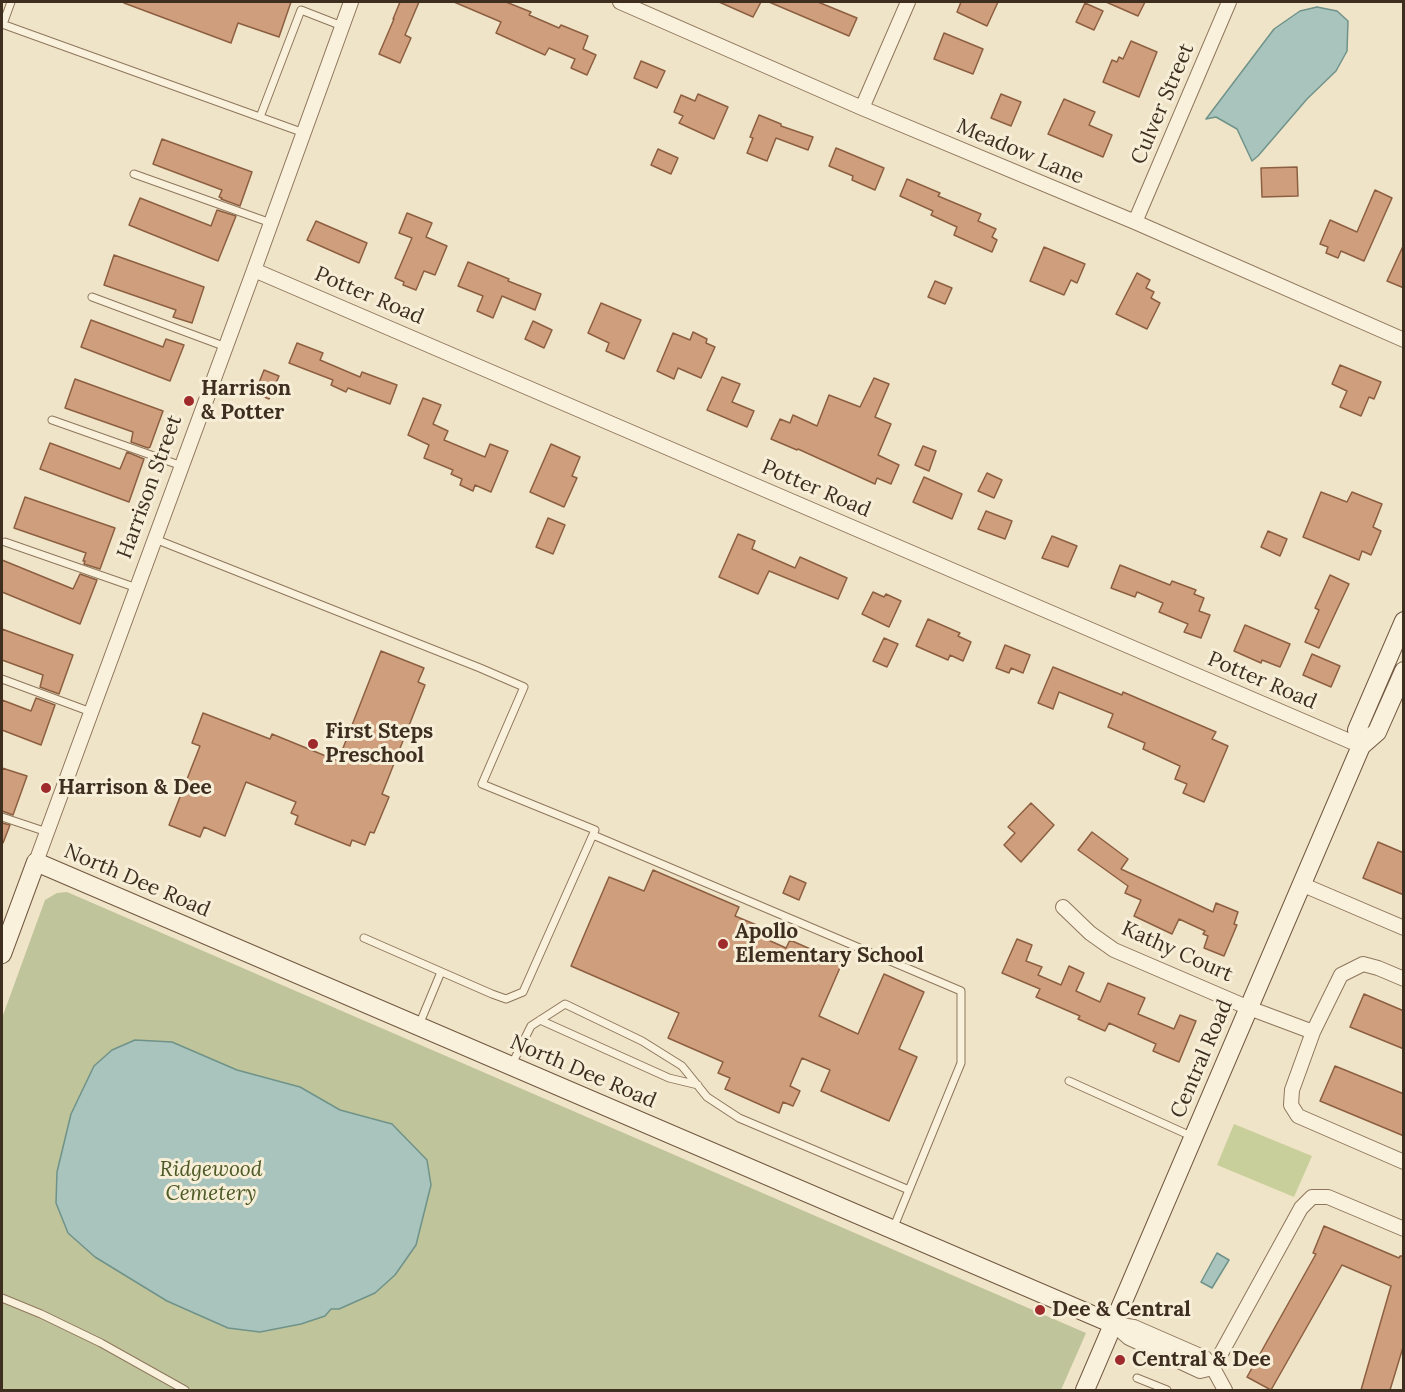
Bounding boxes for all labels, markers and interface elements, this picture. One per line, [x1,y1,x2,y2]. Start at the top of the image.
street label: Culver Street [1126,40,1200,168]
street label: Meadow Lane [953,114,1087,190]
street label: Potter Road [311,262,427,330]
place label: Harrison & Potter [201,376,291,426]
marker: Harrison & Potter [182,394,196,408]
street label: Harrison Street [112,412,188,562]
street label: Potter Road [758,455,874,523]
street label: Potter Road [1204,647,1320,715]
place label: First Steps Preschool [325,719,433,769]
marker: First Steps Preschool [306,737,320,751]
place label: Harrison & Dee [58,775,212,801]
marker: Harrison & Dee [39,781,53,795]
street label: North Dee Road [60,839,214,923]
street label: Kathy Court [1117,916,1237,988]
place label: Apollo Elementary School [735,919,924,969]
marker: Apollo Elementary School [716,937,730,951]
street label: Central Road [1166,996,1238,1122]
street label: North Dee Road [506,1030,660,1114]
park label: Ridgewood Cemetery [160,1157,262,1207]
place label: Dee & Central [1052,1297,1191,1323]
marker: Dee & Central [1033,1303,1047,1317]
place label: Central & Dee [1132,1347,1271,1373]
marker: Central & Dee [1113,1353,1127,1367]

